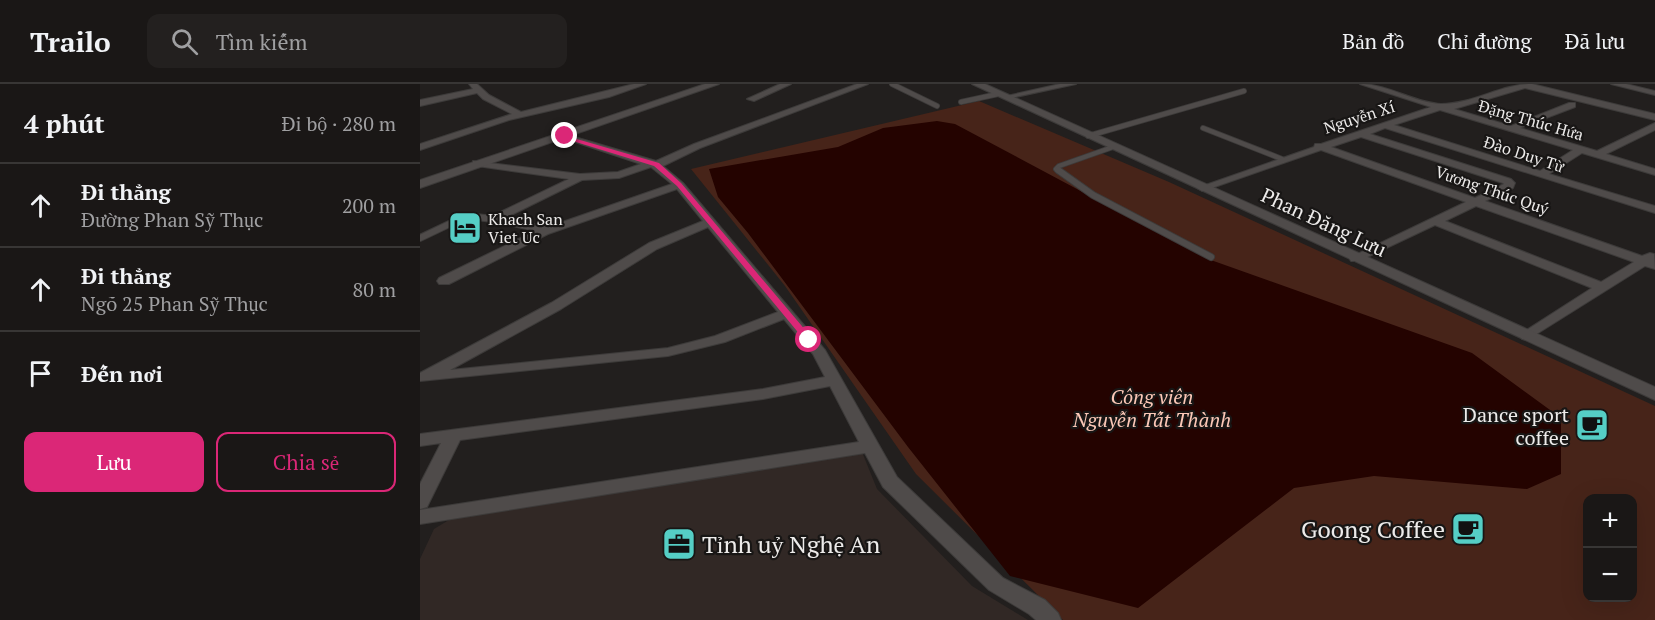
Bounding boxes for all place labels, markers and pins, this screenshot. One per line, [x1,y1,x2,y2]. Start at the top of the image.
place label: Khach San Viet Uc [488,208,563,248]
hotel icon: Khach San Viet Uc [447,210,483,246]
place label: Dance sport coffee [1463,401,1570,451]
cafe icon: Dance sport coffee [1574,407,1610,443]
cafe icon: Goong Coffee [1450,511,1486,547]
place label: Goong Coffee [1301,513,1445,545]
office icon: Tỉnh uỷ Nghệ An [661,526,697,562]
place label: Tỉnh uỷ Nghệ An [702,528,880,560]

